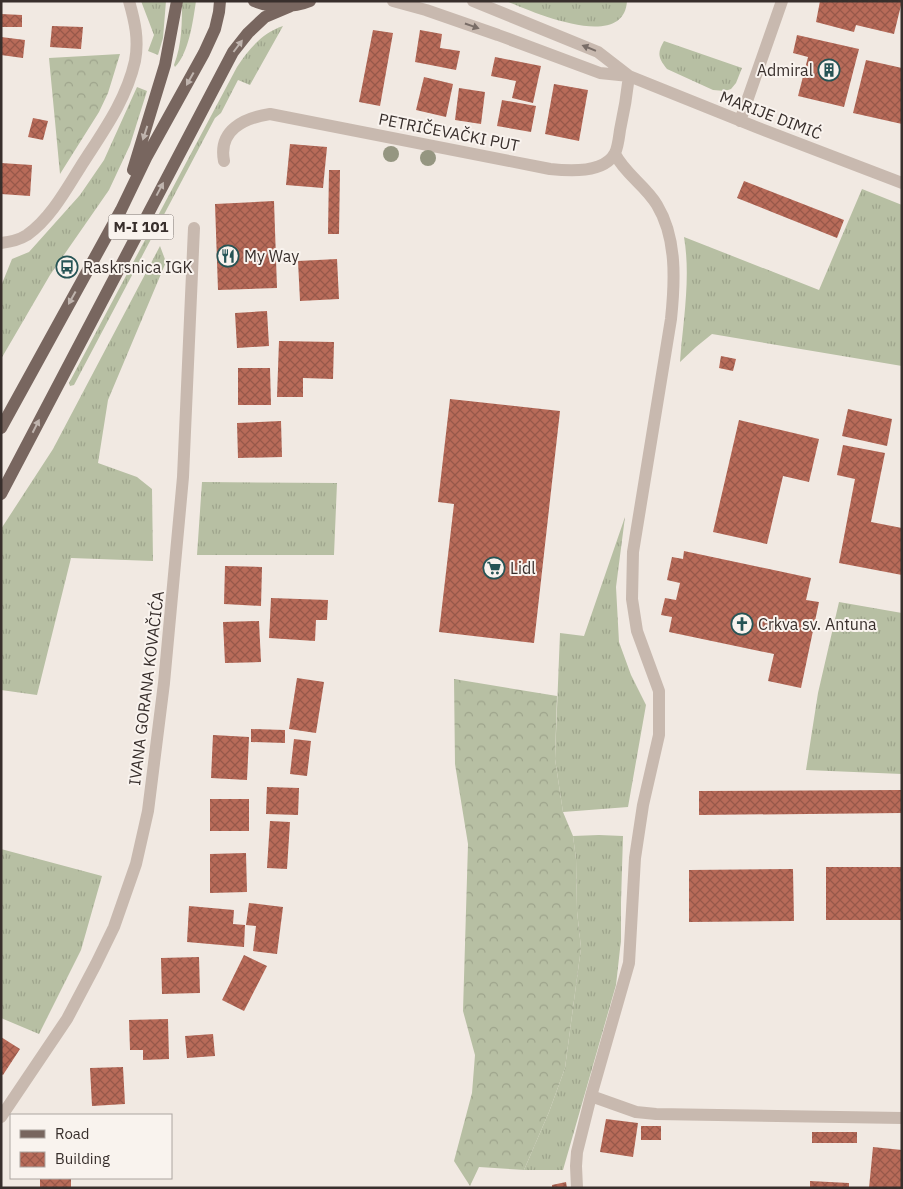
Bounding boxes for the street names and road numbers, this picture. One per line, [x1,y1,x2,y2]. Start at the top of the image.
street label: MARIJE DIMIĆ [717,85,825,144]
street label: PETRIČEVAČKI PUT [377,108,521,155]
road number: M-I 101 [108,214,174,240]
street label: IVANA GORANA KOVAČIĆA [123,589,168,786]

